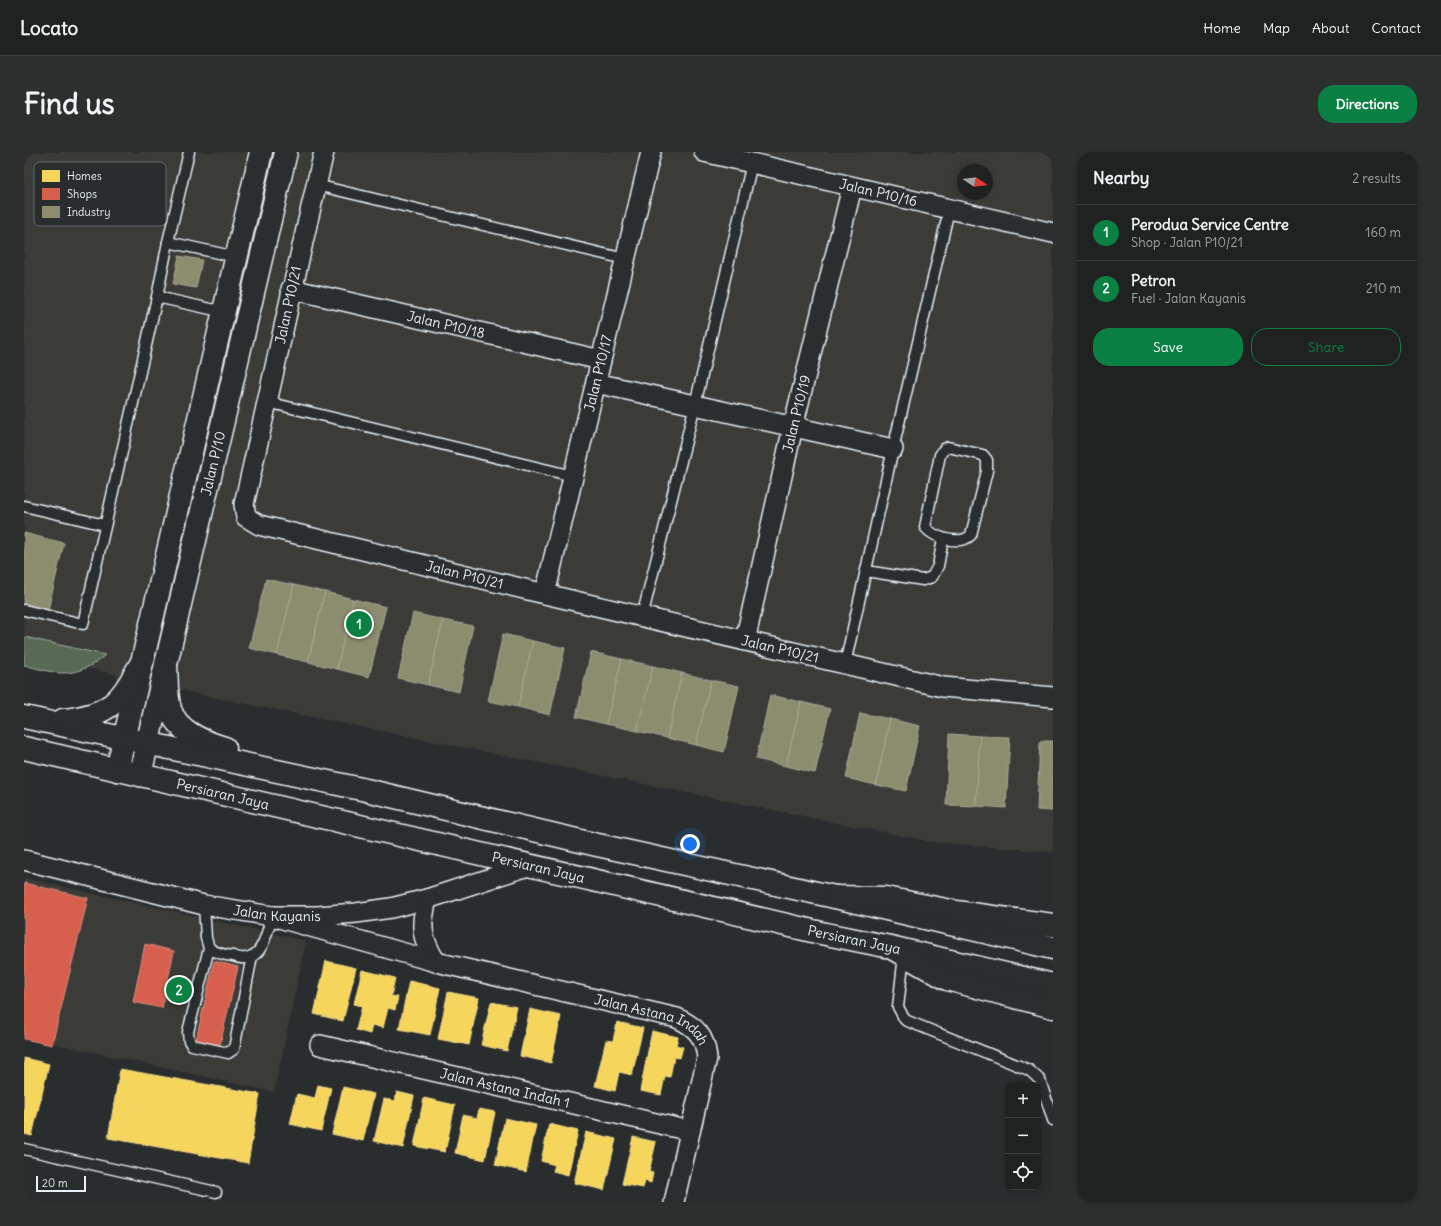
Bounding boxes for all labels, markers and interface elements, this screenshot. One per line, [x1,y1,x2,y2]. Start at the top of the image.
text: Locato [20,16,78,40]
text: Home [1203,19,1241,37]
text: Map [1263,19,1290,37]
text: About [1312,19,1350,37]
text: Contact [1372,19,1421,37]
button: Directions [1318,85,1417,123]
text: Find us [24,86,115,122]
legend [34,162,166,226]
north arrow [957,164,993,200]
text: Nearby [1093,167,1149,189]
text: Homes [67,169,102,183]
text: 2 results [1352,170,1401,187]
street label: Jalan P10/16 [838,175,919,210]
text: Shops [67,187,97,201]
text: Industry [67,205,110,219]
text: Perodua Service Centre [1131,215,1289,234]
text: 1 [1103,224,1109,241]
text: 160 m [1365,224,1401,241]
text: Shop · Jalan P10/21 [1131,234,1243,251]
street label: Jalan P10/21 [271,264,305,346]
text: Petron [1131,271,1176,290]
text: 2 [1102,280,1110,297]
text: 210 m [1366,280,1401,297]
text: Fuel · Jalan Kayanis [1131,290,1246,307]
street label: Jalan P10/18 [405,307,487,342]
button: Save [1093,328,1243,366]
button: Share [1251,328,1401,366]
street label: Jalan P10/17 [580,333,616,413]
street label: Jalan P10/19 [779,373,814,454]
street label: Jalan P/10 [197,429,229,497]
street label: Jalan P10/21 [424,557,505,593]
pin: 1 [346,609,372,639]
street label: Jalan P10/21 [740,631,821,667]
street label: Persiaran Jaya [175,775,271,814]
your location [680,834,700,854]
street label: Persiaran Jaya [490,848,586,887]
street label: Jalan Kayanis [232,901,321,925]
street label: Persiaran Jaya [806,921,903,958]
pin: 2 [166,975,192,1005]
street label: Jalan Astana Indah [593,990,713,1048]
street label: Jalan Astana Indah 1 [438,1064,572,1112]
map controls [1005,1082,1041,1190]
button: + [1005,1082,1041,1118]
button: − [1005,1118,1041,1154]
button: locate [1005,1154,1041,1190]
scale bar [36,1174,86,1193]
text: 20 m [42,1176,68,1190]

